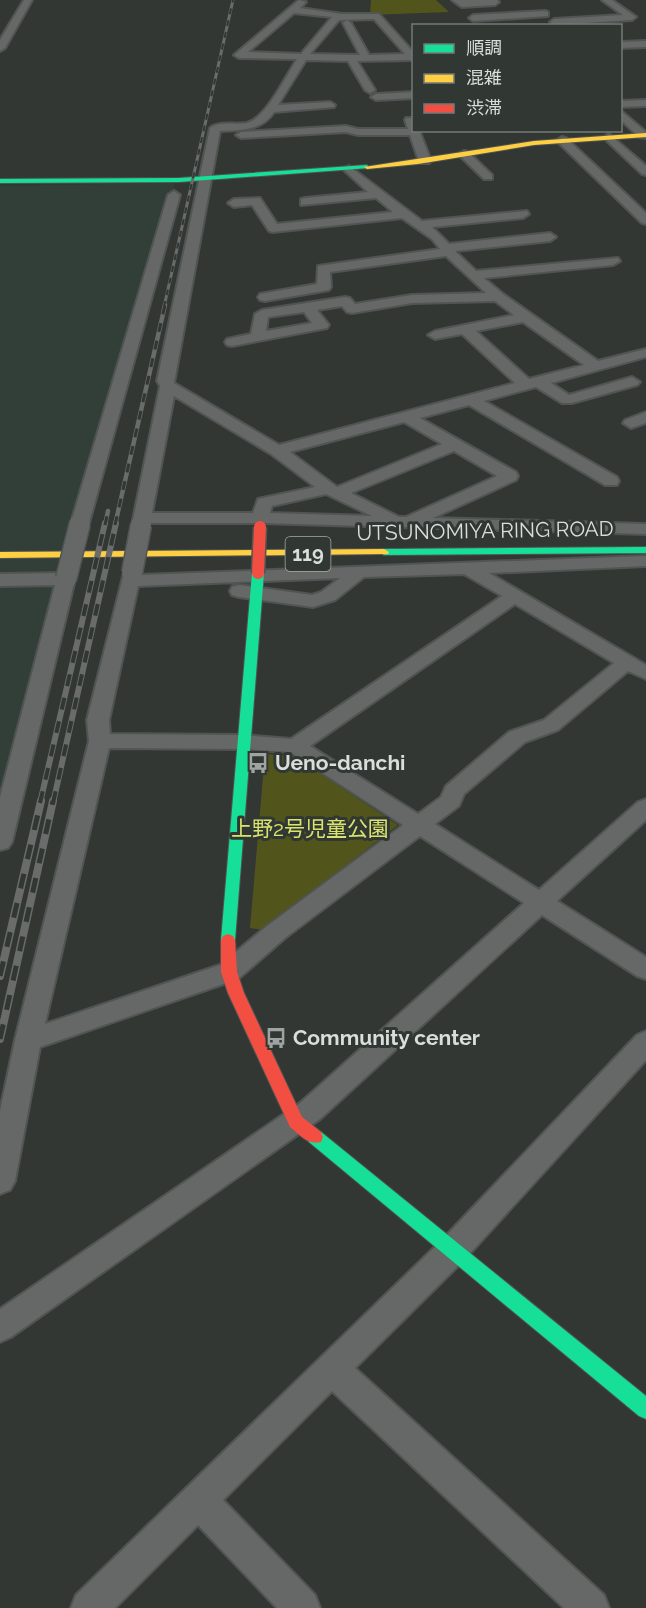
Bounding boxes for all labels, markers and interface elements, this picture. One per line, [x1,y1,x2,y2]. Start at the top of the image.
legend [412,24,622,132]
text: 順調 [466,37,502,58]
text: 混雑 [466,67,502,88]
text: 渋滞 [466,97,502,118]
street label: UTSUNOMIYA RING ROAD [356,516,614,545]
road number: 119 [286,537,330,571]
place label: Ueno-danchi [275,750,405,775]
bus stop icon: Ueno-danchi [246,751,270,775]
park label: 上野2号児童公園 [231,816,389,841]
place label: Community center [293,1025,480,1050]
bus stop icon: Community center [264,1026,288,1050]

